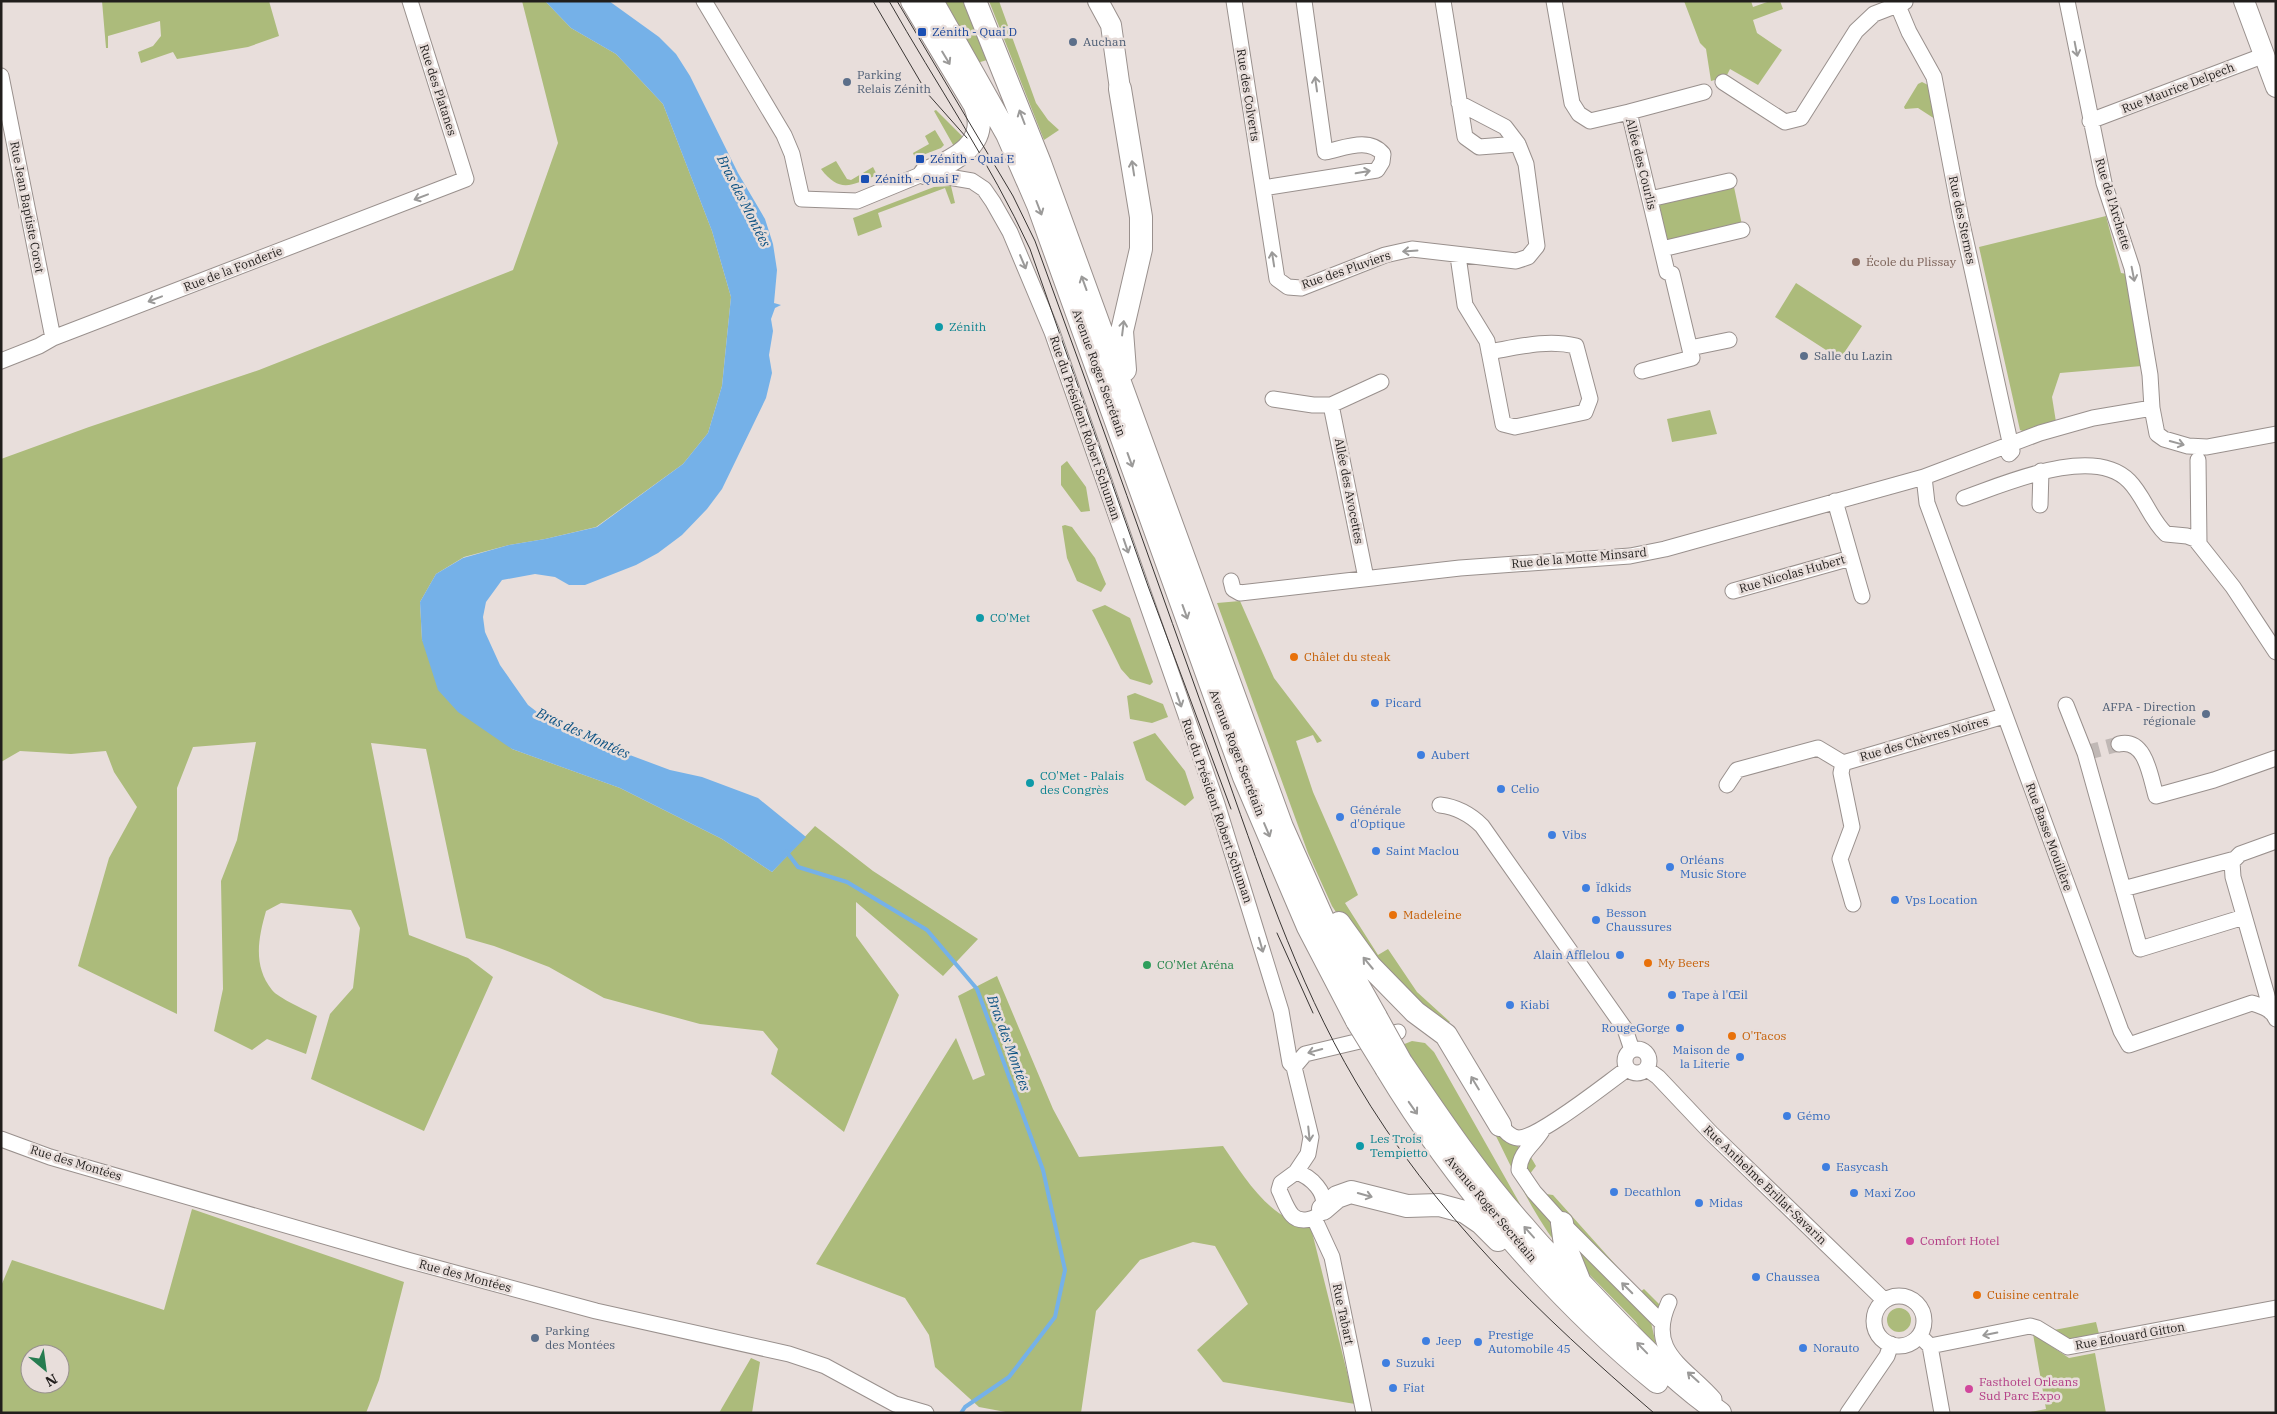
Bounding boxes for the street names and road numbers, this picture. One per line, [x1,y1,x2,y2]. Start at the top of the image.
street label: Rue des Platanes [417,42,460,138]
street label: Rue des Colverts [1234,48,1263,142]
street label: Rue Maurice Delpech [2119,59,2237,116]
street label: Allée des Courlis [1623,117,1660,211]
street label: Rue Jean Baptiste Corot [7,140,48,274]
street label: Rue de l'Archette [2092,156,2135,251]
street label: Rue des Sternes [1946,174,1979,266]
street label: Rue de la Fonderie [181,243,284,294]
street label: Rue des Pluviers [1299,247,1393,292]
street label: Avenue Roger Secrétain [1069,307,1130,439]
street label: Rue du Président Robert Schuman [1047,334,1124,522]
street label: Allée des Avocettes [1332,437,1367,545]
street label: Rue de la Motte Minsard [1511,544,1647,571]
street label: Rue Nicolas Hubert [1737,551,1847,596]
street label: Avenue Roger Secrétain [1206,687,1269,818]
street label: Rue des Chèvres Noires [1858,713,1990,764]
street label: Rue du Président Robert Schuman [1179,717,1256,905]
street label: Rue Basse Mouillère [2023,781,2076,893]
street label: Rue Anthelme Brillat-Savarin [1701,1122,1830,1248]
street label: Rue des Montées [29,1141,124,1184]
street label: Avenue Roger Secrétain [1442,1152,1540,1265]
street label: Rue des Montées [417,1256,513,1295]
street label: Rue Tabart [1330,1282,1357,1346]
street label: Rue Edouard Gitton [2074,1318,2186,1353]

